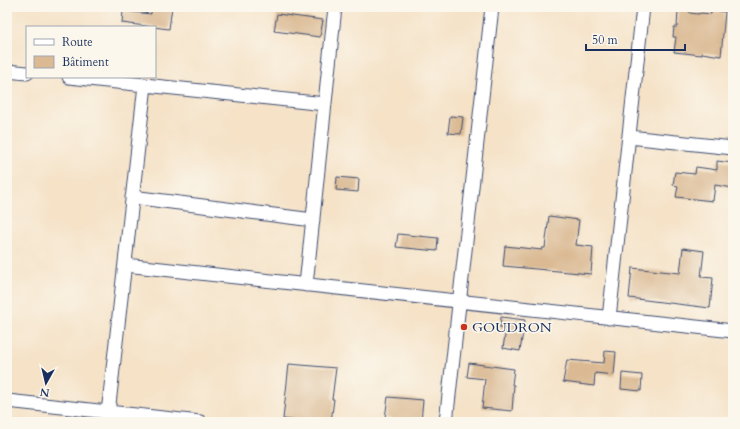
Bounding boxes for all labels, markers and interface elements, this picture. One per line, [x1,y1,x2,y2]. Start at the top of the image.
legend [26,26,156,78]
scale bar [586,26,685,52]
text: 50 m [592,32,619,48]
text: Route [62,34,93,50]
text: Bâtiment [62,54,109,70]
place label: GOUDRON [472,318,552,337]
marker: GOUDRON [459,322,469,332]
north arrow [26,363,66,403]
text: N [38,384,50,400]

